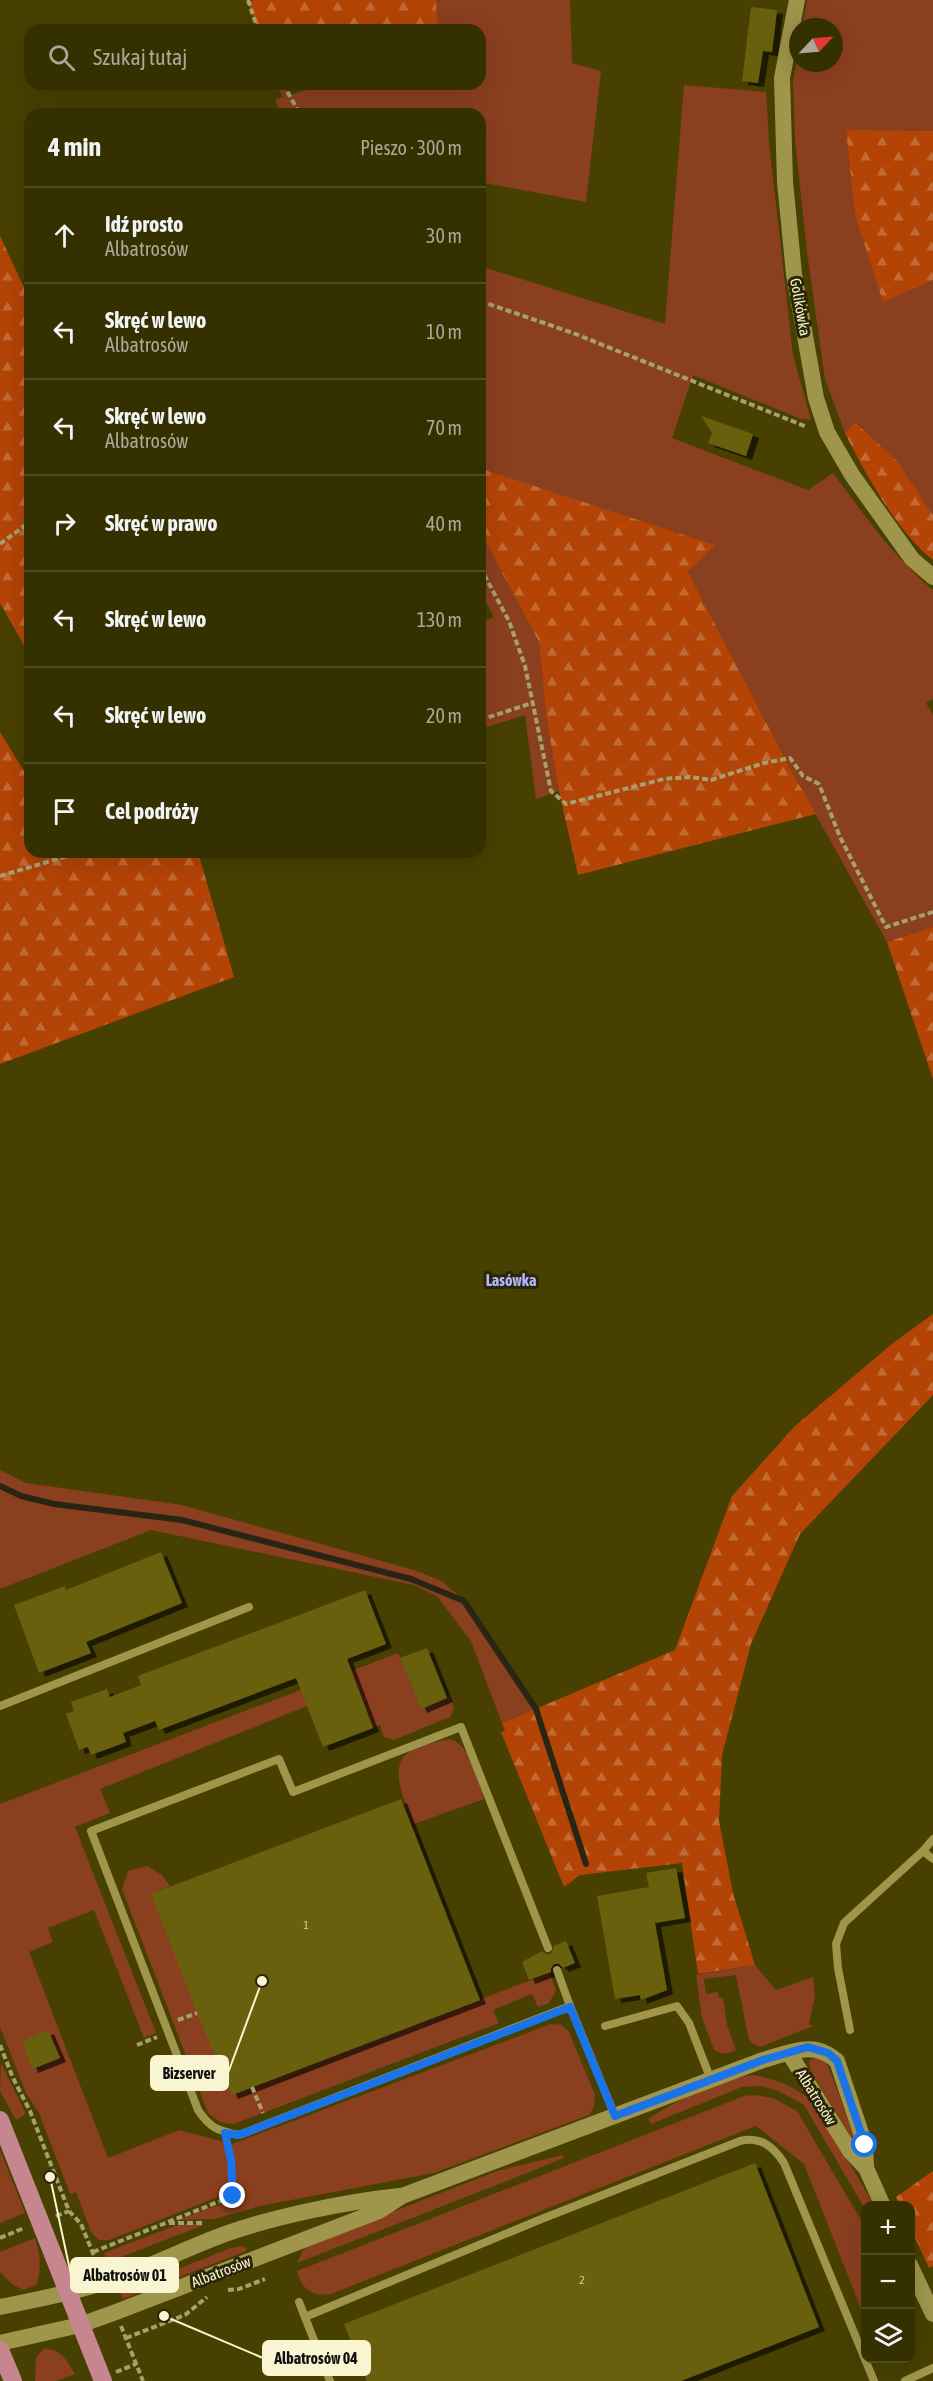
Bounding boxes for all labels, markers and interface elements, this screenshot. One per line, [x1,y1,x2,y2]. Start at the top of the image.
north arrow [789,18,843,72]
search box [24,24,486,90]
icon: search [45,41,78,74]
text: Szukaj tutaj [93,44,187,70]
text: 4 min [48,132,101,162]
text: Pieszo · 300 m [360,136,462,159]
text: Idź prosto [105,211,183,237]
icon: ahead [48,219,81,252]
text: 30 m [426,224,462,247]
text: Albatrosów [105,237,188,260]
street label: Golikówka [787,277,814,337]
text: Skręć w lewo [105,307,206,333]
icon: left [48,315,81,348]
text: 10 m [426,320,462,343]
text: Albatrosów [105,333,188,356]
text: Skręć w lewo [105,403,206,429]
icon: left [48,411,81,444]
text: 70 m [426,416,462,439]
text: Albatrosów [105,429,188,452]
icon: right [48,507,81,540]
text: Skręć w prawo [105,510,218,536]
text: 40 m [426,512,462,535]
icon: left [48,603,81,636]
text: Skręć w lewo [105,606,206,632]
text: 130 m [417,608,462,631]
icon: left [48,699,81,732]
text: Skręć w lewo [105,702,206,728]
text: 20 m [426,704,462,727]
icon: arrive [48,795,81,828]
text: Cel podróży [105,798,199,824]
district label: Lasówka [486,1271,536,1289]
house number: 1 [303,1918,309,1932]
callout: Bizserver [151,2056,228,2090]
text: Bizserver [162,2064,216,2082]
street label: Albatrosów [793,2066,840,2128]
route start [851,2131,877,2157]
route end [219,2182,245,2208]
map controls [861,2201,915,2363]
button: + [861,2201,915,2255]
street label: Albatrosów [189,2252,253,2291]
button: − [861,2255,915,2309]
callout: Albatrosów 01 [71,2258,178,2292]
text: Albatrosów 01 [82,2266,167,2284]
house number: 2 [579,2273,585,2287]
button: layers [861,2309,915,2363]
callout: Albatrosów 04 [263,2341,370,2375]
text: Albatrosów 04 [273,2349,358,2367]

